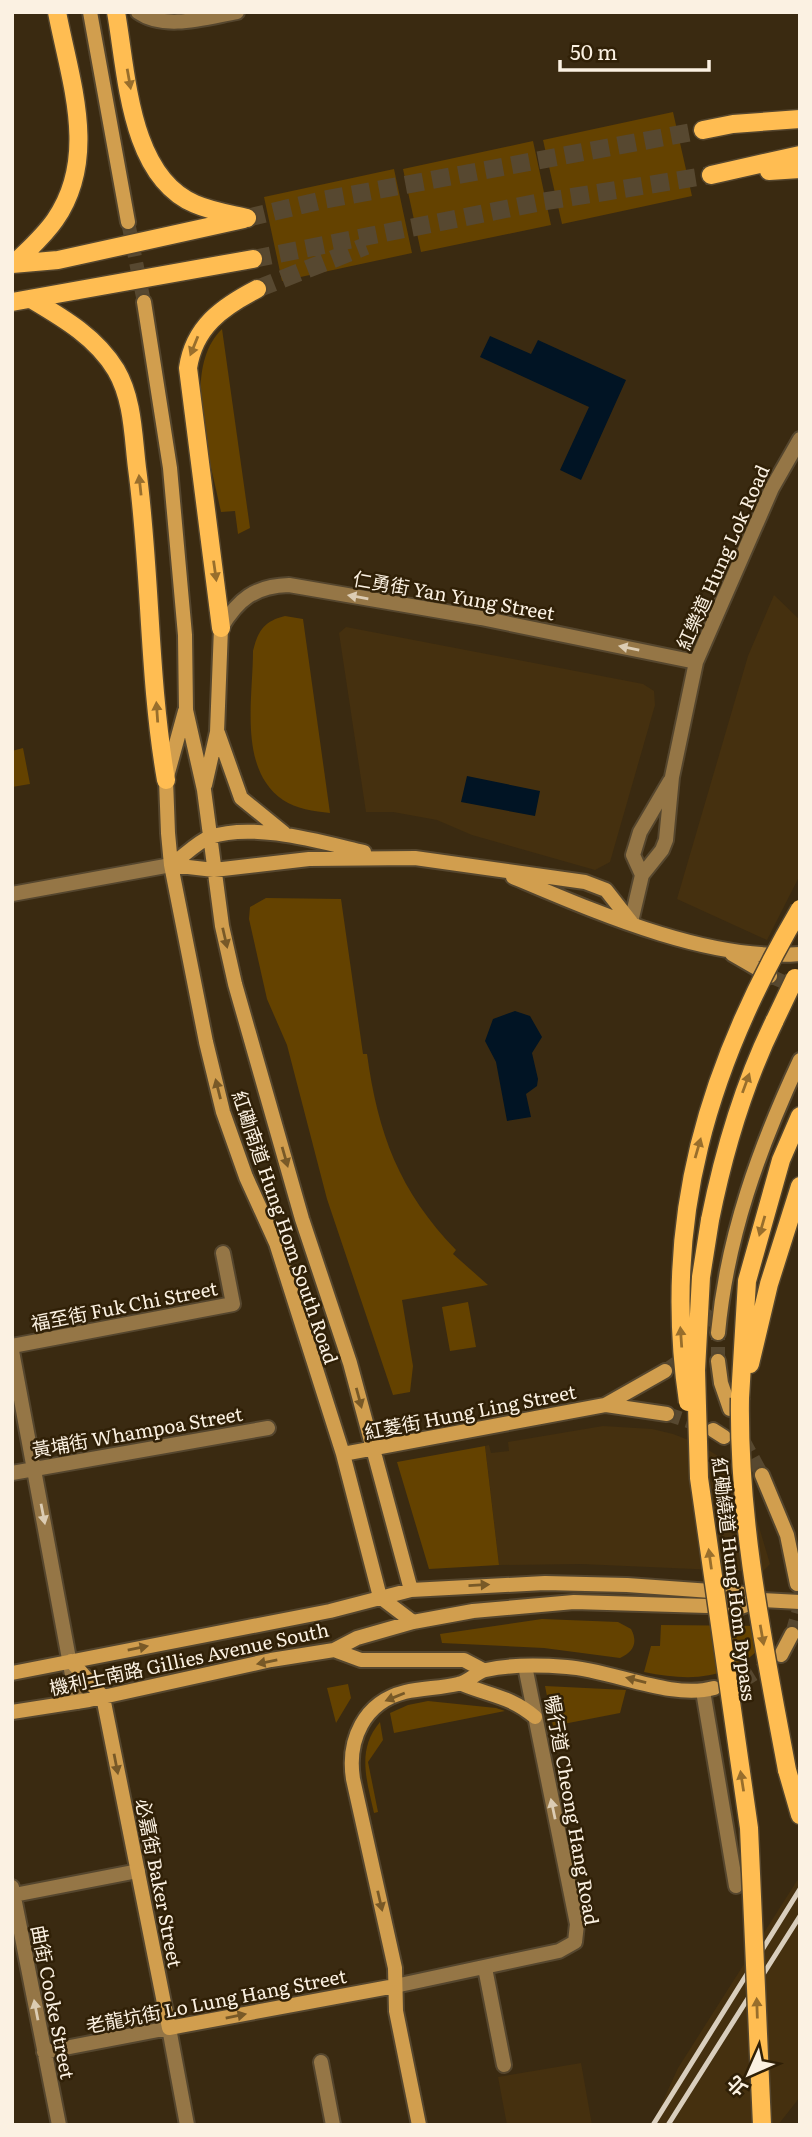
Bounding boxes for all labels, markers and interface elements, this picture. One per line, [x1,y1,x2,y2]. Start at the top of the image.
scale bar [560,28,709,72]
text: 50 m [570,35,617,66]
one-way arrow [123,68,134,90]
one-way arrow [188,336,199,357]
street label: 紅樂道 Hung Lok Road [669,460,776,654]
one-way arrow [134,474,145,496]
one-way arrow [210,560,221,582]
street label: 仁勇街 Yan Yung Street [351,563,557,627]
one-way arrow [346,591,368,602]
one-way arrow [618,643,640,654]
one-way arrow [151,701,162,723]
one-way arrow [219,927,230,949]
one-way arrow [741,1073,752,1094]
one-way arrow [212,1078,223,1100]
street label: 紅磡南道 Hung Hom South Road [226,1087,346,1368]
one-way arrow [693,1136,704,1158]
one-way arrow [280,1147,290,1168]
one-way arrow [757,1215,767,1236]
street label: 福至街 Fuk Chi Street [28,1273,220,1337]
one-way arrow [675,1326,686,1348]
street label: 紅菱街 Hung Ling Street [362,1377,579,1445]
one-way arrow [354,1387,365,1409]
street label: 黃埔街 Whampoa Street [29,1399,245,1463]
street label: 紅磡繞道 Hung Hom Bypass [706,1456,764,1703]
one-way arrow [38,1503,49,1525]
one-way arrow [705,1548,716,1570]
one-way arrow [468,1579,490,1590]
street label: 機利士南路 Gillies Avenue South [47,1615,331,1701]
one-way arrow [757,1624,768,1646]
one-way arrow [127,1642,149,1653]
one-way arrow [255,1656,277,1667]
one-way arrow [625,1674,647,1685]
one-way arrow [384,1691,405,1702]
street label: 暢行道 Cheong Hang Road [539,1693,607,1928]
one-way arrow [111,1753,122,1775]
one-way arrow [736,1770,747,1792]
street label: 必嘉街 Baker Street [130,1796,190,1970]
one-way arrow [548,1798,559,1820]
one-way arrow [375,1890,386,1912]
street label: 曲街 Cooke Street [25,1923,83,2082]
street label: 老龍坑街 Lo Lung Hang Street [83,1961,349,2039]
one-way arrow [751,1996,762,2018]
one-way arrow [31,1999,42,2021]
one-way arrow [225,2010,247,2021]
north arrow [714,2039,784,2109]
text: 北 [720,2070,753,2103]

